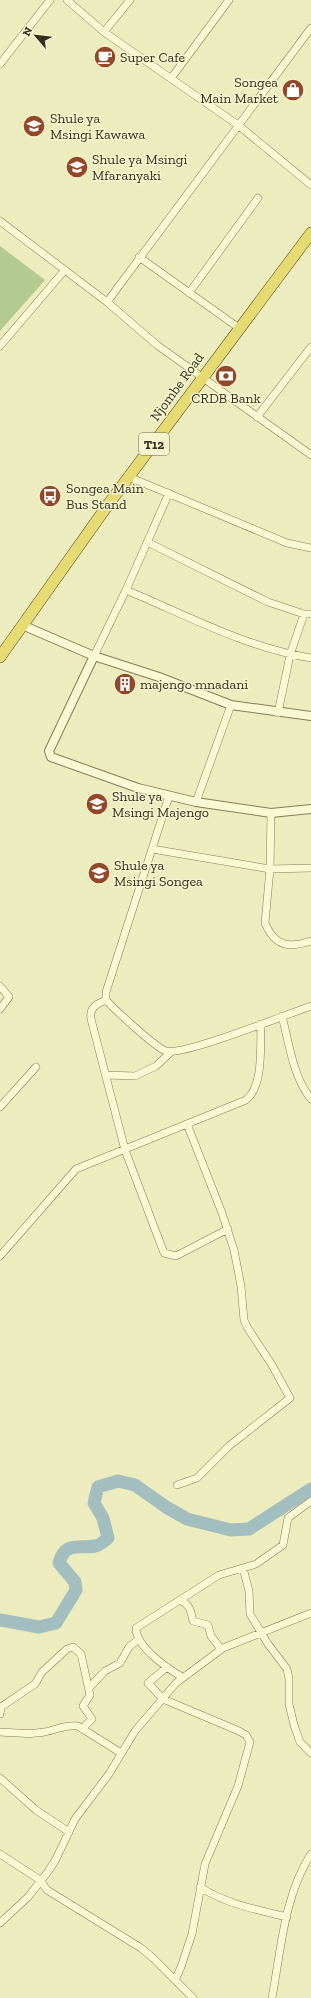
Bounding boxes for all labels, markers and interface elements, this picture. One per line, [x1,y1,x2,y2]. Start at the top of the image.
north arrow [16,16,56,56]
text: N [20,24,36,38]
cafe icon: Super Cafe [92,44,118,70]
place label: Super Cafe [120,49,186,66]
place label: Songea Main Market [200,74,279,107]
shop icon: Songea Main Market [280,77,306,103]
place label: Shule ya Msingi Kawawa [50,110,146,143]
school or university icon: Shule ya Msingi Kawawa [21,113,47,139]
place label: Shule ya Msingi Mfaranyaki [92,151,187,184]
school or university icon: Shule ya Msingi Mfaranyaki [64,154,90,180]
street label: Njombe Road [147,349,208,424]
bank icon: CRDB Bank [213,363,239,389]
place label: CRDB Bank [191,390,261,407]
road number: T12 [139,433,169,455]
place label: Songea Main Bus Stand [66,480,144,513]
bus stop icon: Songea Main Bus Stand [37,483,63,509]
building icon: majengo mnadani [112,671,138,697]
place label: majengo mnadani [140,676,248,693]
place label: Shule ya Msingi Majengo [112,788,209,821]
school or university icon: Shule ya Msingi Majengo [84,791,110,817]
place label: Shule ya Msingi Songea [114,857,203,890]
school or university icon: Shule ya Msingi Songea [86,860,112,886]

